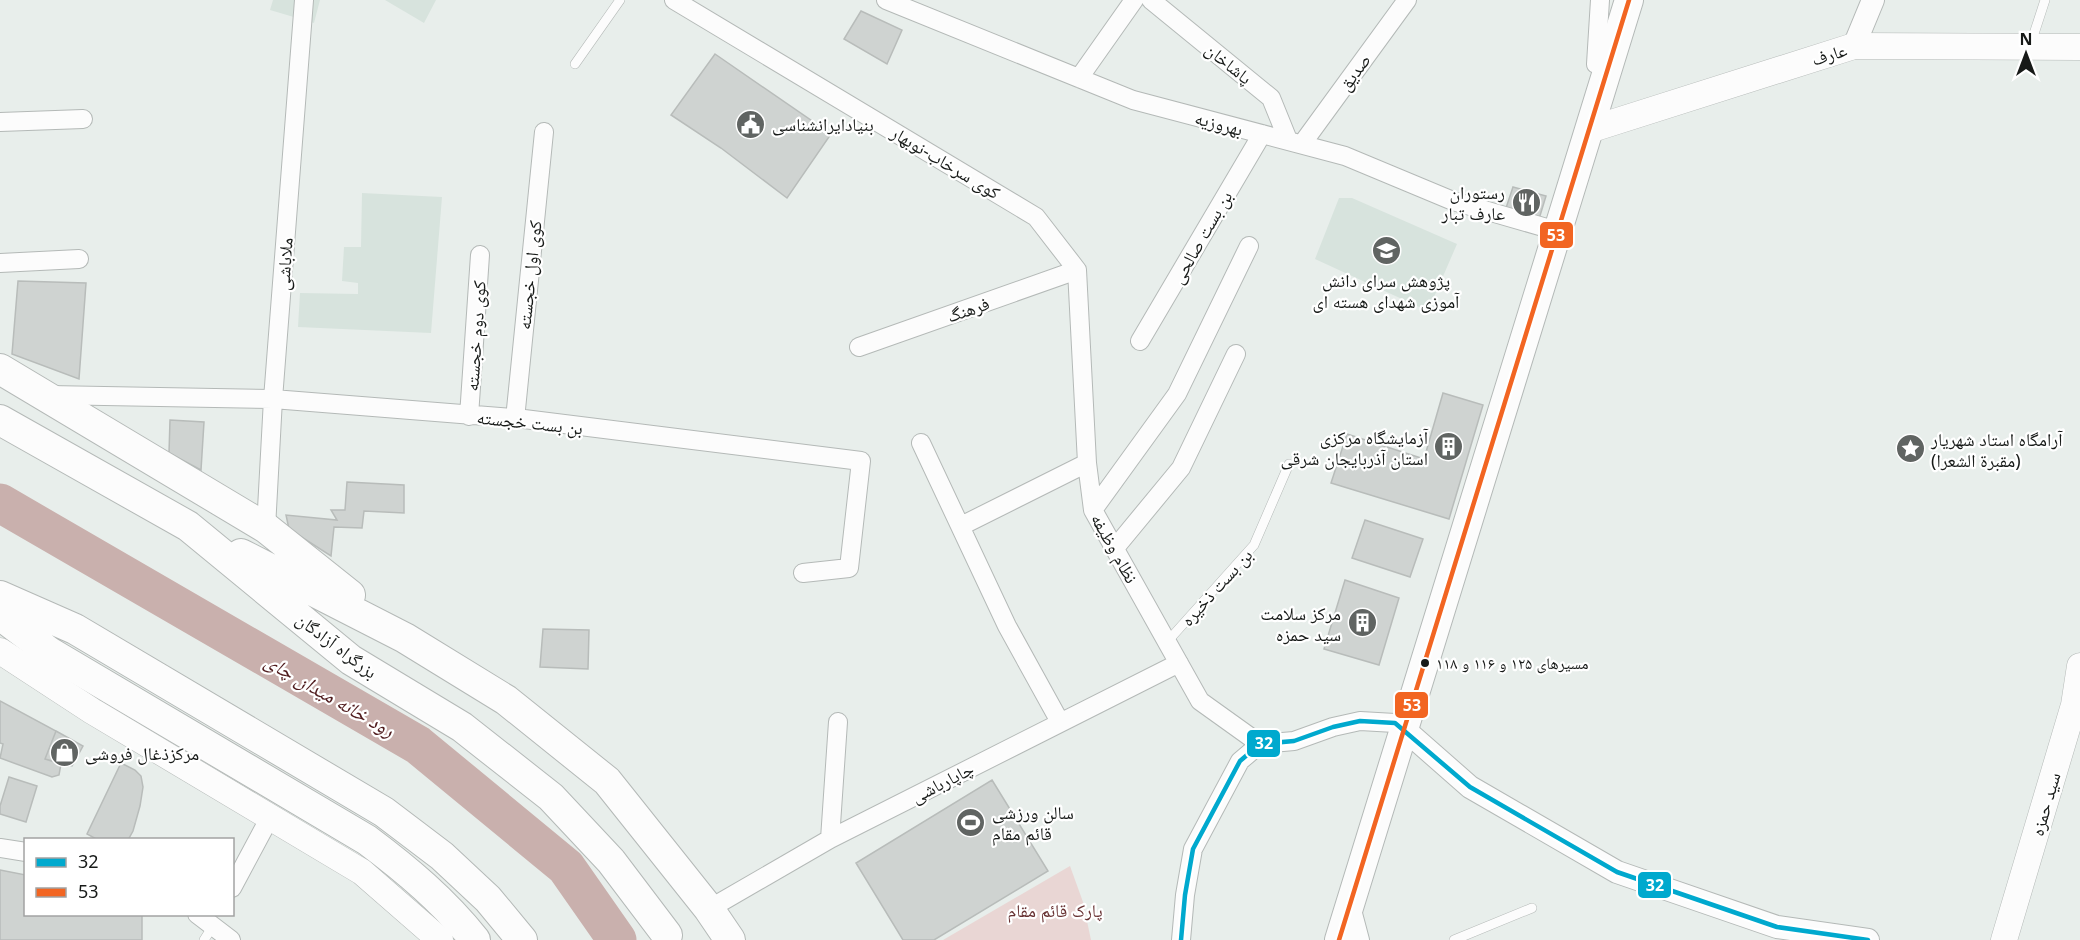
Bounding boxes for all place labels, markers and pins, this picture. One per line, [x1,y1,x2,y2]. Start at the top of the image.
public building icon: بنیادایرانشناسی [735,108,767,140]
place label: بنیادایرانشناسی [772,112,874,136]
place label: رستوران عارف تبار [1441,180,1505,225]
restaurant icon: رستوران عارف تبار [1510,186,1542,218]
school or university icon: پژوهش سرای دانش آموزی شهدای هسته ای [1370,235,1402,267]
place label: پژوهش سرای دانش آموزی شهدای هسته ای [1313,268,1460,313]
place label: آزمایشگاه مرکزی استان آذربایجان شرقی [1280,425,1428,470]
place label: آرامگاه استاد شهریار (مقبرة الشعرا) [1930,427,2063,472]
building icon: آزمایشگاه مرکزی استان آذربایجان شرقی [1433,431,1465,463]
place icon: آرامگاه استاد شهریار (مقبرة الشعرا) [1894,433,1926,465]
place label: مرکز سلامت سید حمزه [1260,601,1341,646]
building icon: مرکز سلامت سید حمزه [1346,607,1378,639]
place label: مسیرهای ۱۲۵ و ۱۱۶ و ۱۱۸ [1436,652,1589,674]
marker: مسیرهای ۱۲۵ و ۱۱۶ و ۱۱۸ [1419,657,1431,669]
shop icon: مرکزذغال فروشی [48,737,80,769]
place label: مرکزذغال فروشی [85,741,199,765]
place label: سالن ورزشی قائم مقام [992,800,1074,846]
sports icon: سالن ورزشی قائم مقام [955,806,987,838]

